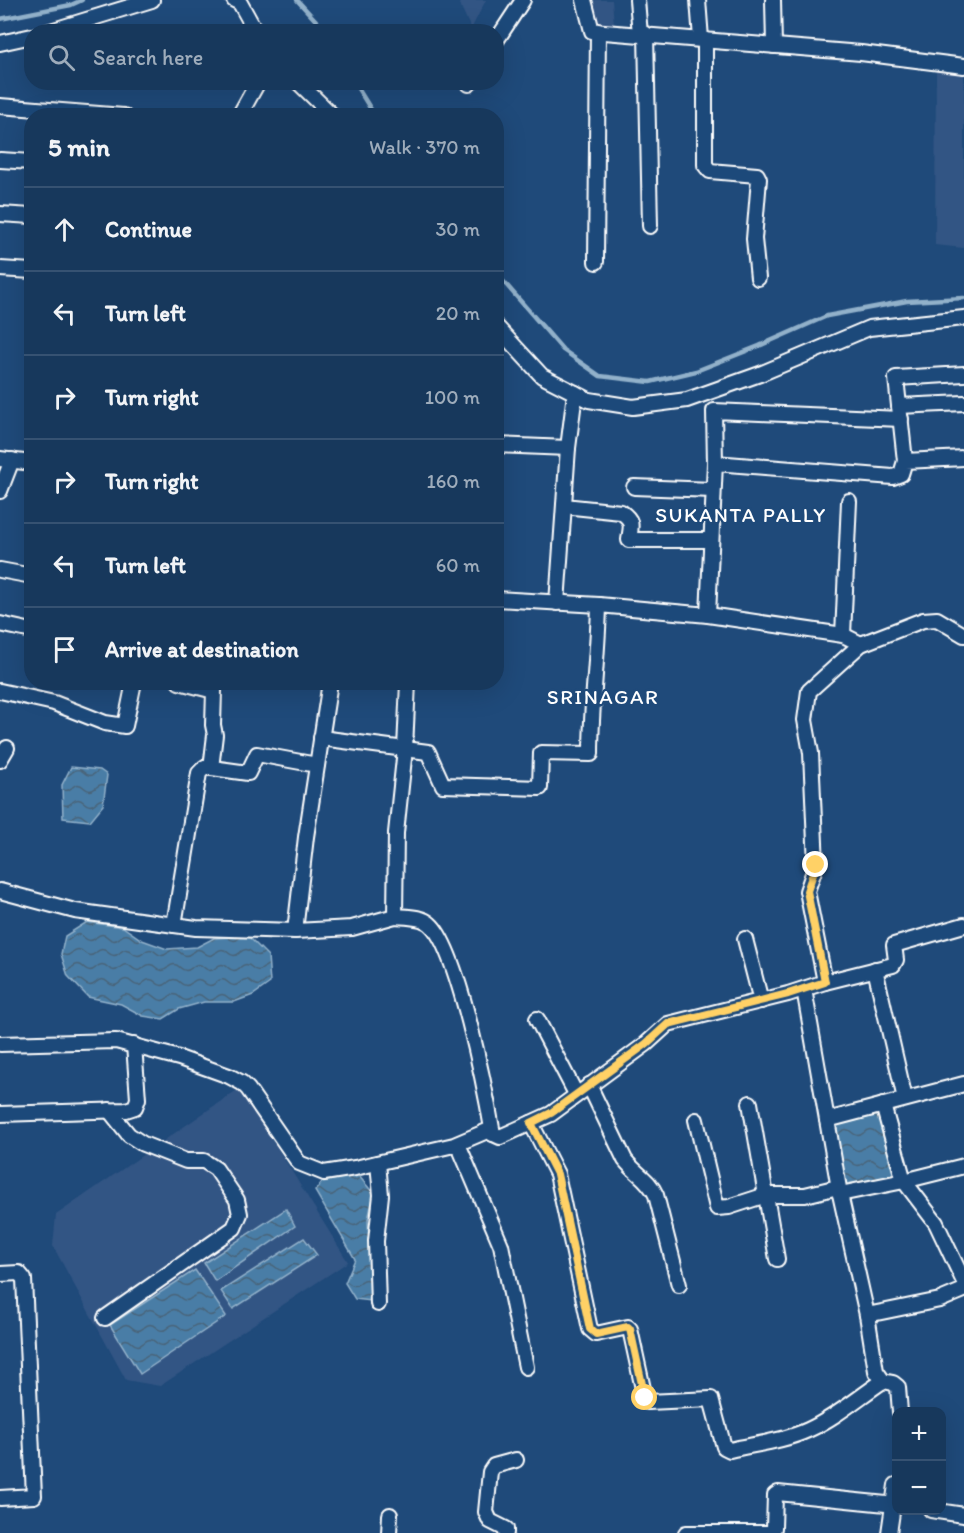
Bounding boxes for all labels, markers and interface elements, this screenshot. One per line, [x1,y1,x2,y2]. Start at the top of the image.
search box [24,24,504,90]
icon: search [45,41,78,74]
text: Search here [93,44,203,71]
text: 5 min [48,131,110,163]
text: Walk · 370 m [369,135,480,159]
icon: ahead [48,213,81,246]
text: Continue [105,216,192,243]
text: 30 m [435,217,480,241]
icon: left [48,297,81,330]
text: Turn left [105,300,186,327]
text: 20 m [436,301,480,325]
icon: right [48,381,81,414]
text: Turn right [105,384,199,411]
text: 100 m [425,385,480,409]
icon: right [48,465,81,498]
text: Turn right [105,468,199,495]
text: 160 m [427,469,480,493]
district label: SUKANTA PALLY [655,502,827,527]
icon: left [48,549,81,582]
text: Turn left [105,552,186,579]
text: 60 m [436,553,480,577]
icon: arrive [48,633,81,666]
text: Arrive at destination [105,636,299,663]
district label: SRINAGAR [547,684,659,709]
route end [802,851,828,877]
route start [631,1384,657,1410]
map controls [892,1407,946,1515]
button: + [892,1407,946,1461]
button: − [892,1461,946,1515]

